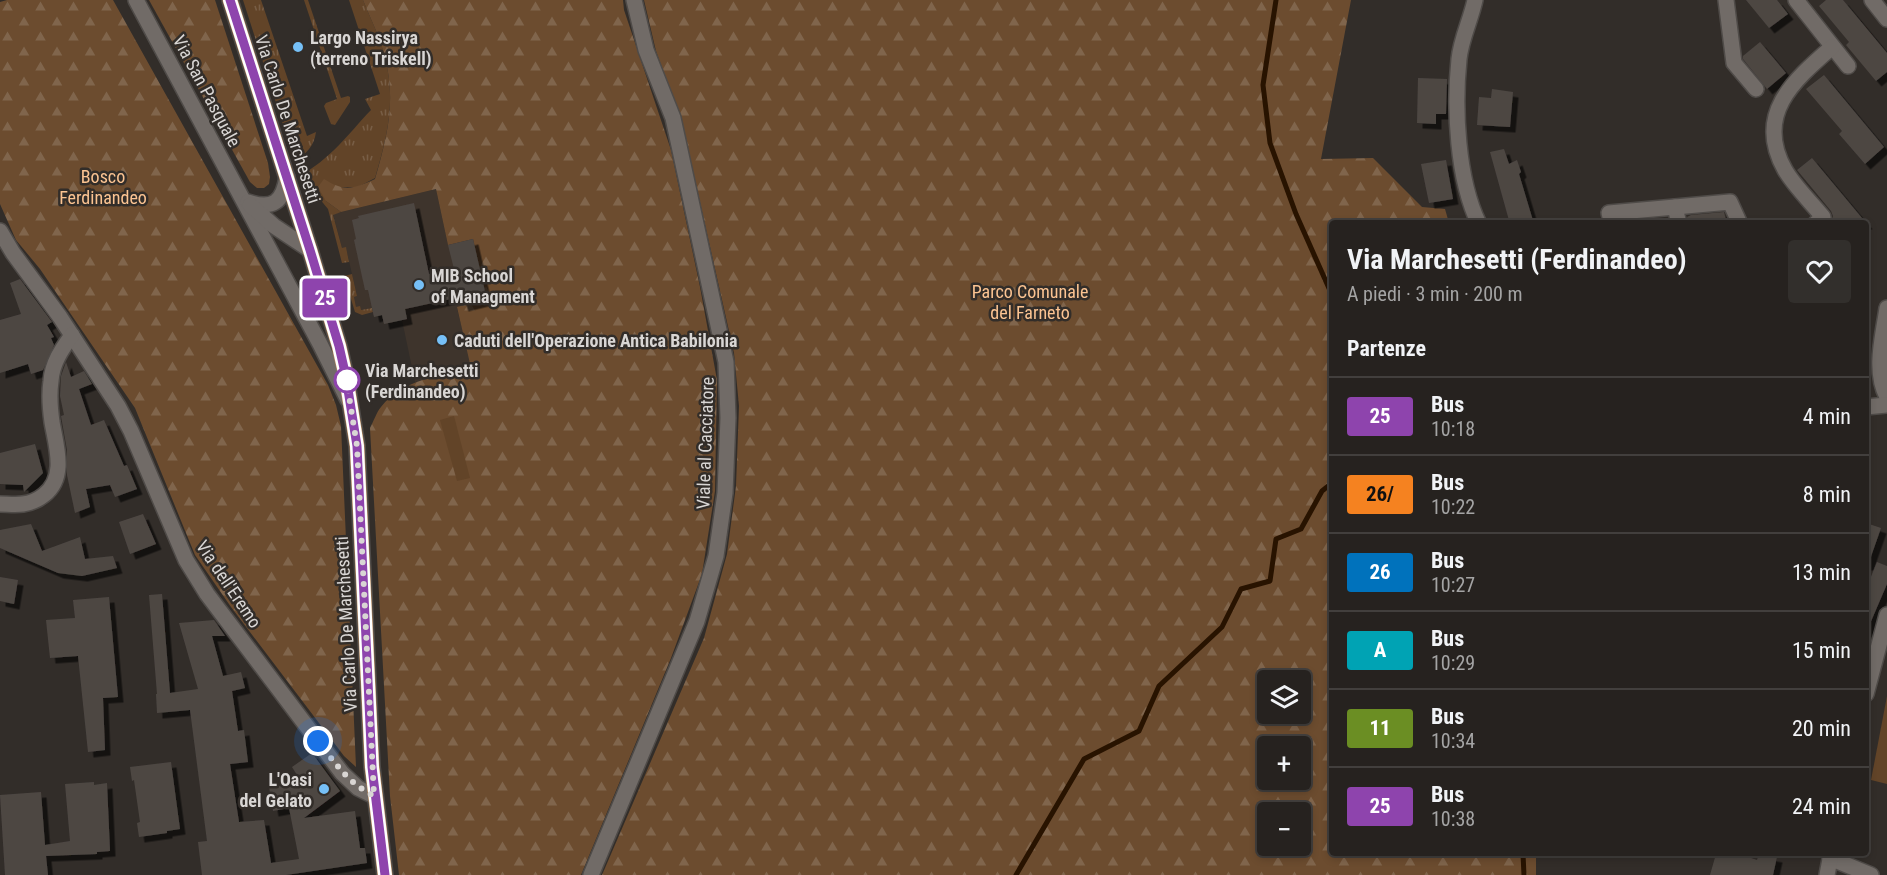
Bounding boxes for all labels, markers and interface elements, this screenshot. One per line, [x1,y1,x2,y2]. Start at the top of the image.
place label: Largo Nassirya (terreno Triskell) [310,27,432,70]
street label: Via San Pasquale [169,32,245,150]
street label: Via Carlo De Marchesetti [251,32,325,206]
marker: Largo Nassirya (terreno Triskell) [291,40,305,54]
park label: Bosco Ferdinandeo [59,166,147,208]
button: heart [1788,240,1851,303]
text: Via Marchesetti (Ferdinandeo) [1347,243,1687,276]
place label: MIB School of Managment [431,265,535,307]
line badge: 25 [298,278,352,318]
marker: MIB School of Managment [412,278,426,292]
park label: Parco Comunale del Farneto [972,281,1088,323]
text: A piedi · 3 min · 200 m [1347,282,1523,306]
text: 25 [314,286,336,310]
place label: Caduti dell'Operazione Antica Babilonia [454,330,738,351]
marker: Caduti dell'Operazione Antica Babilonia [435,333,449,347]
text: Partenze [1347,336,1426,361]
place label: Via Marchesetti (Ferdinandeo) [365,360,479,403]
marker: Via Marchesetti (Ferdinandeo) [334,367,360,393]
street label: Viale al Cacciatore [692,376,718,510]
text: Bus [1431,392,1464,417]
text: 25 [1369,404,1391,428]
text: 4 min [1803,404,1851,429]
text: 10:18 [1431,417,1475,441]
text: Bus [1431,470,1464,495]
text: 26/ [1366,482,1394,506]
text: 8 min [1803,482,1851,507]
text: 10:22 [1431,495,1475,519]
street label: Via dell'Eremo [192,536,266,632]
street label: Via Carlo De Marchesetti [331,536,361,712]
text: Bus [1431,548,1464,573]
text: 26 [1369,560,1391,584]
text: 13 min [1792,560,1851,585]
text: 10:27 [1431,573,1475,597]
text: Bus [1431,626,1464,651]
text: A [1374,638,1386,662]
text: 15 min [1792,638,1851,663]
text: 10:29 [1431,651,1475,675]
map controls [1257,670,1311,856]
button: layers [1257,670,1311,724]
text: Bus [1431,704,1464,729]
text: 11 [1369,716,1391,740]
text: 20 min [1792,716,1851,741]
your location [303,726,333,756]
text: 10:34 [1431,729,1475,753]
button: + [1257,736,1311,790]
place label: L'Oasi del Gelato [239,769,312,811]
marker: L'Oasi del Gelato [317,782,331,796]
text: Bus [1431,782,1464,807]
text: 25 [1369,794,1391,818]
text: 24 min [1792,794,1851,819]
button: − [1257,802,1311,856]
text: 10:38 [1431,807,1475,831]

